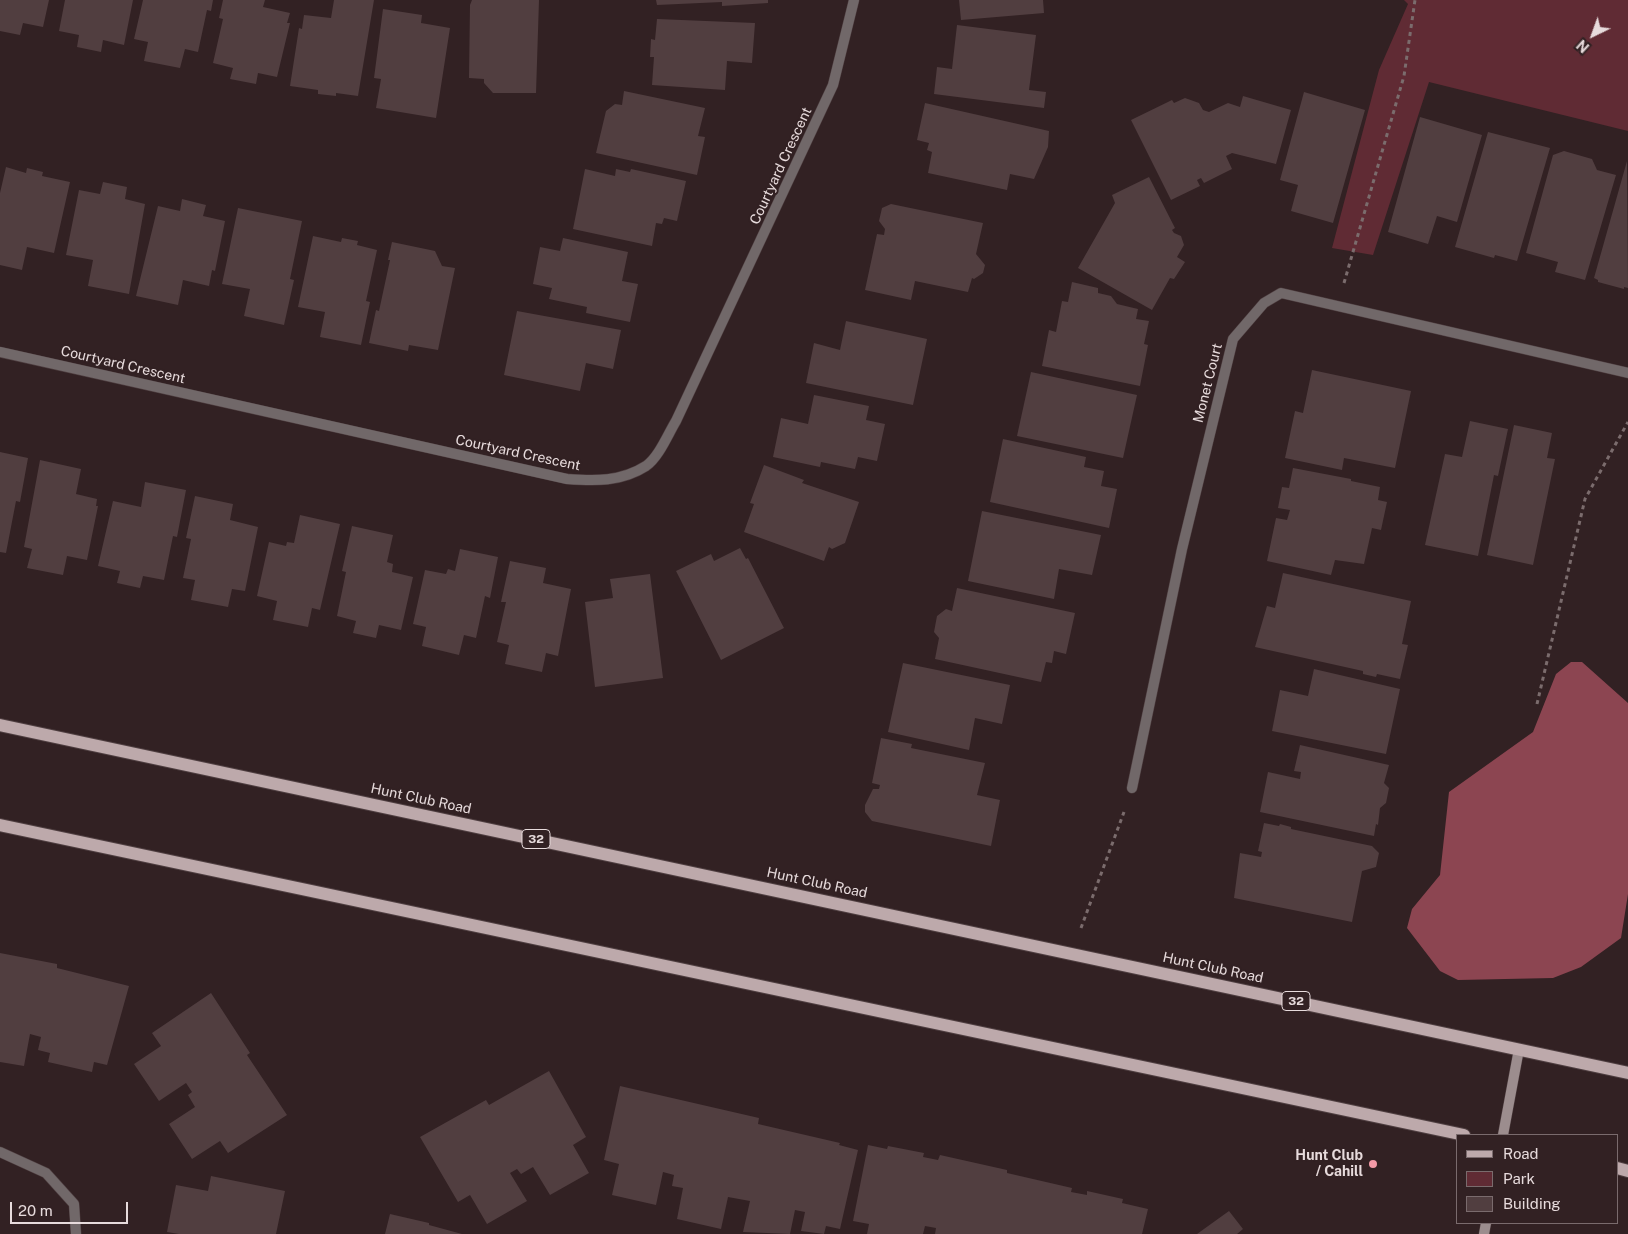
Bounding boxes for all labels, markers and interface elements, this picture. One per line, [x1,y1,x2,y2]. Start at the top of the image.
north arrow [1568,10,1618,60]
text: N [1574,37,1592,56]
street label: Courtyard Crescent [746,105,816,227]
street label: Courtyard Crescent [59,342,187,388]
street label: Monet Court [1190,342,1226,424]
street label: Courtyard Crescent [454,432,582,474]
street label: Hunt Club Road [369,780,473,818]
road number: 32 [522,830,550,849]
street label: Hunt Club Road [765,864,869,902]
street label: Hunt Club Road [1161,949,1265,987]
road number: 32 [1282,991,1310,1010]
legend [1456,1134,1618,1224]
text: Road [1503,1145,1539,1162]
place label: Hunt Club / Cahill [1295,1148,1363,1180]
marker: Hunt Club / Cahill [1367,1158,1379,1170]
text: Park [1503,1170,1535,1187]
scale bar [12,1192,130,1224]
text: Building [1503,1195,1561,1212]
text: 20 m [18,1202,53,1219]

